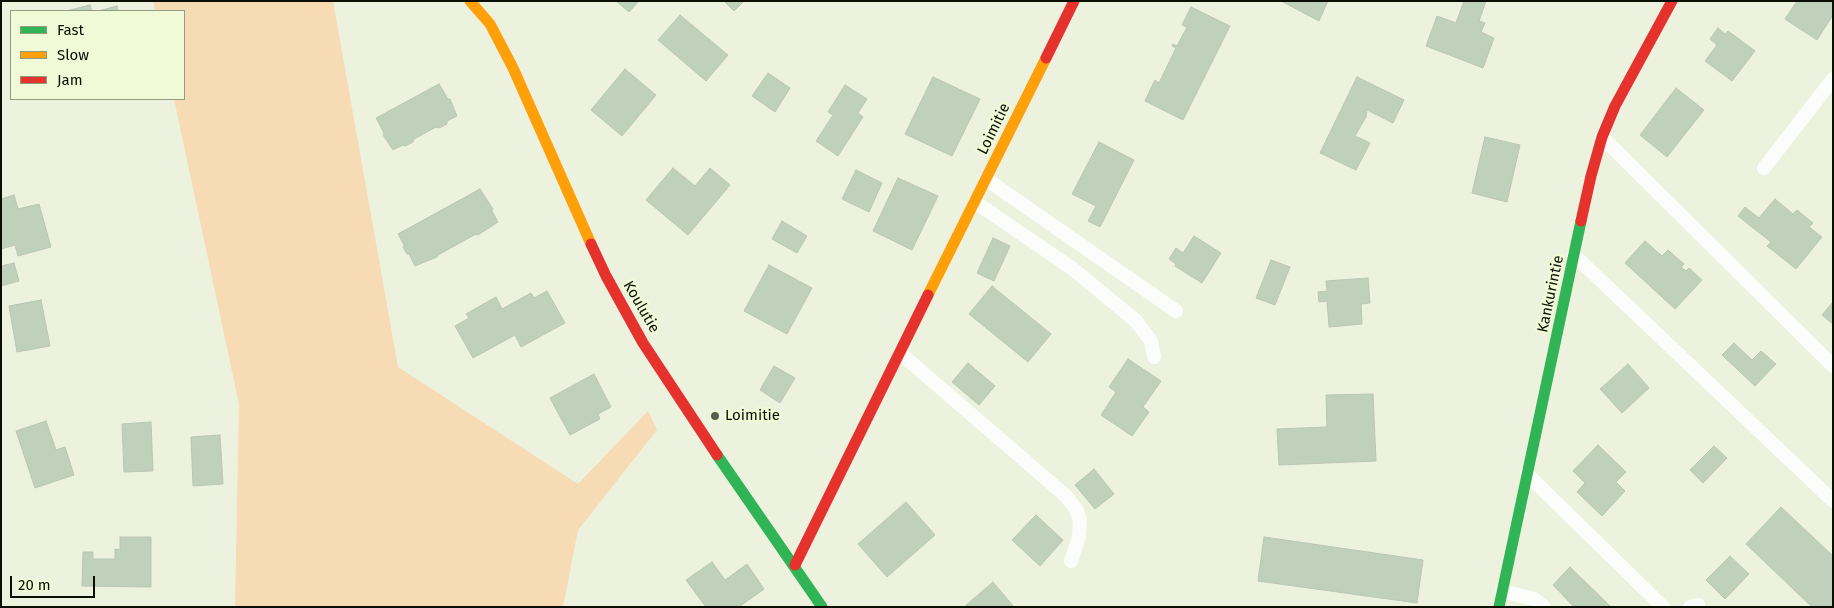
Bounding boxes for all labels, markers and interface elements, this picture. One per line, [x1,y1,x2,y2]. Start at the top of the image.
legend [10,10,185,100]
text: Fast [57,21,84,39]
text: Slow [57,46,89,64]
text: Jam [57,71,83,89]
street label: Loimitie [974,100,1014,158]
street label: Kankurintie [1534,254,1568,334]
street label: Koulutie [619,278,663,336]
place label: Loimitie [725,407,780,425]
marker: Loimitie [709,410,721,422]
scale bar [12,566,98,598]
text: 20 m [18,576,51,594]

